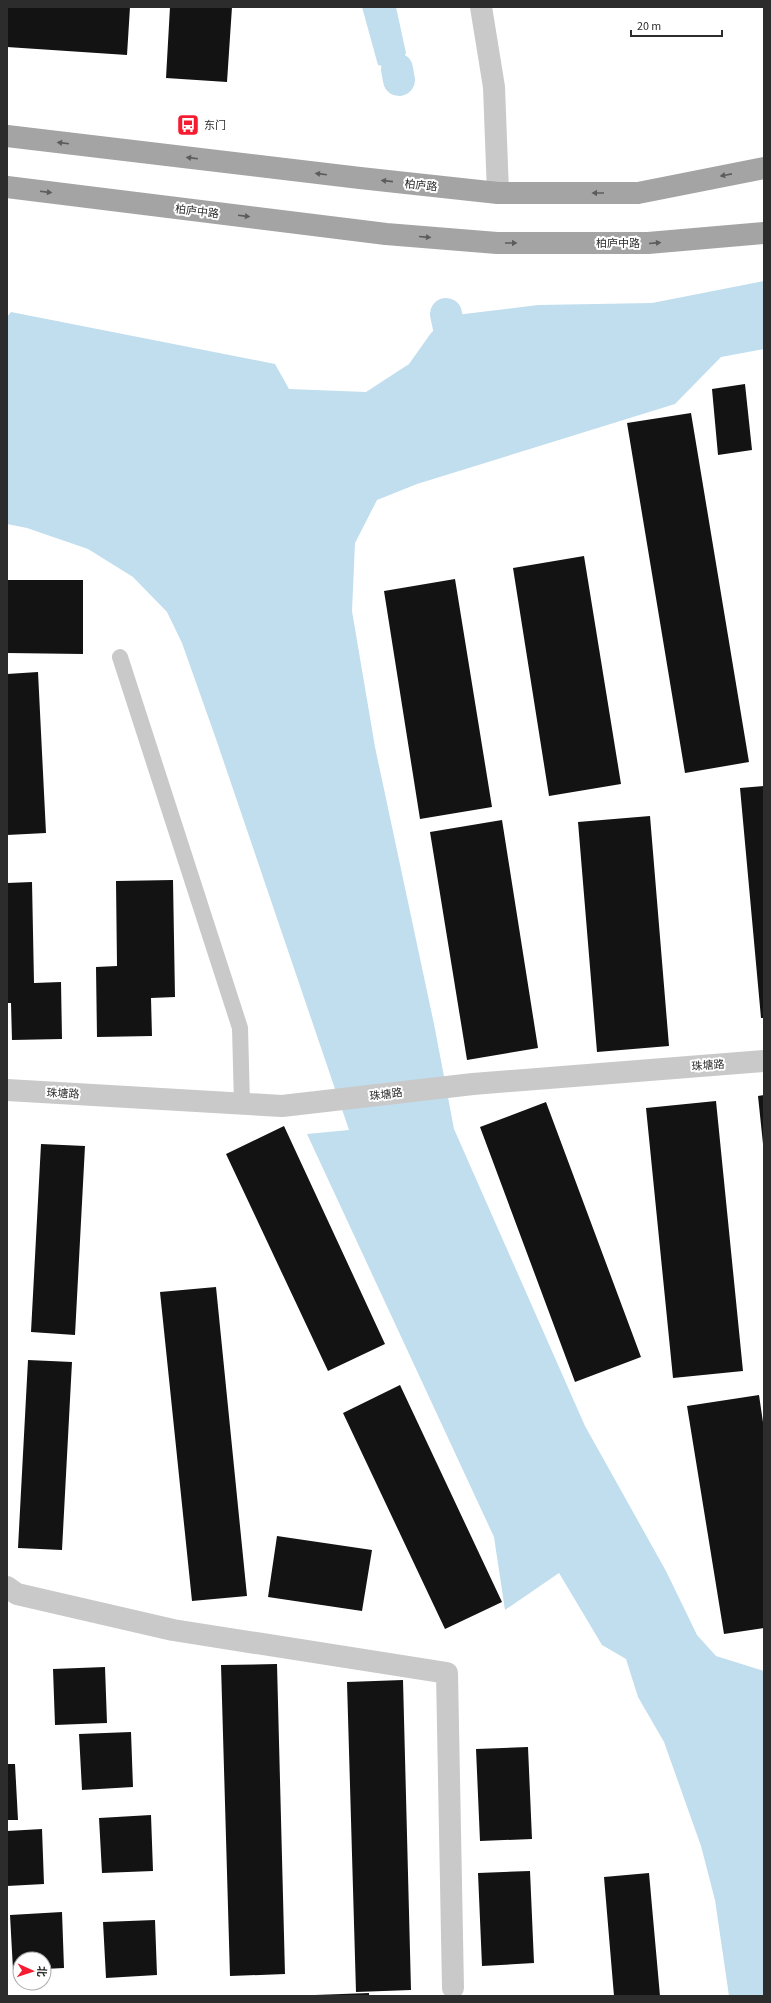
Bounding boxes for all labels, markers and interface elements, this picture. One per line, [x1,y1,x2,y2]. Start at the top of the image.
scale bar [631,12,722,38]
text: 20 m [637,18,661,35]
bus stop icon: 东门 [175,112,201,138]
place label: 东门 [204,118,226,133]
one-way arrow [57,140,69,146]
one-way arrow [186,155,198,162]
one-way arrow [315,171,327,177]
one-way arrow [720,173,732,179]
street label: 柏庐路 [404,176,438,195]
one-way arrow [381,178,393,185]
one-way arrow [40,189,52,195]
one-way arrow [591,190,604,196]
street label: 柏庐中路 [174,201,220,222]
one-way arrow [238,213,250,220]
one-way arrow [419,234,431,240]
street label: 柏庐中路 [596,236,640,251]
one-way arrow [649,239,661,246]
one-way arrow [505,240,518,246]
street label: 珠塘路 [691,1057,725,1074]
street label: 珠塘路 [46,1085,80,1102]
street label: 珠塘路 [369,1085,403,1104]
north arrow [12,1951,52,1991]
text: 北 [34,1966,49,1977]

